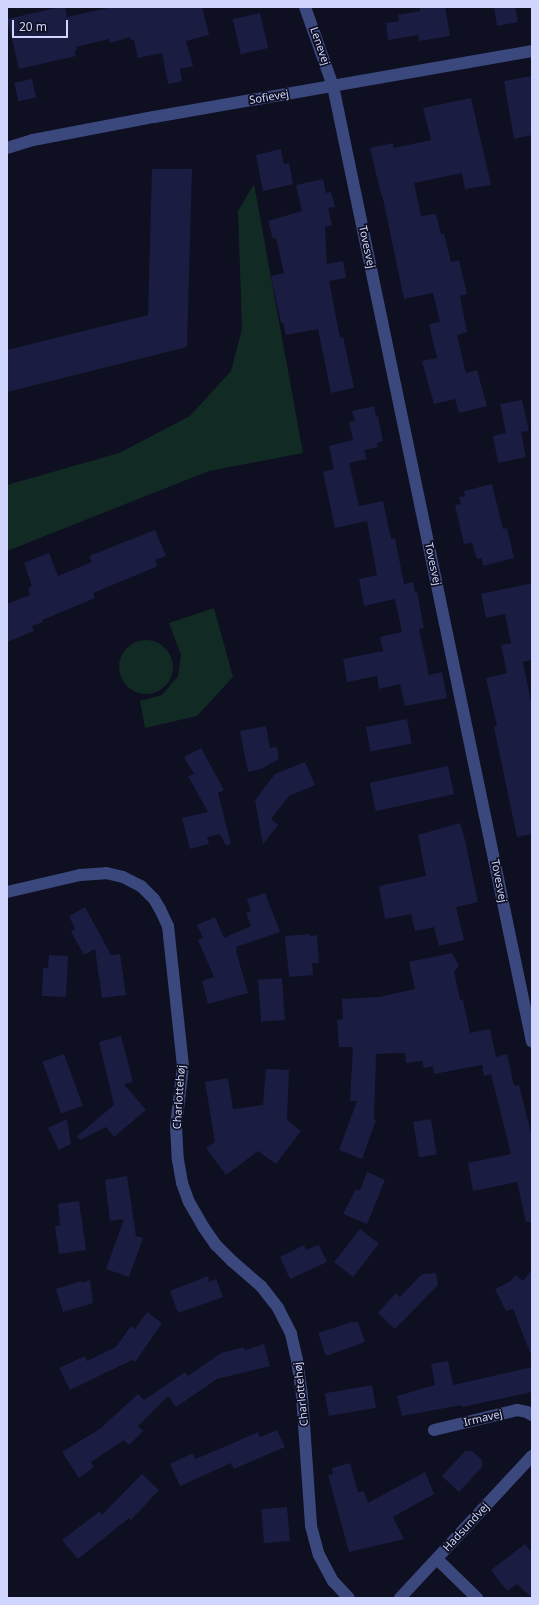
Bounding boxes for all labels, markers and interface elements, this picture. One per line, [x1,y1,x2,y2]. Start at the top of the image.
scale bar [14,12,70,38]
text: 20 m [19,18,47,35]
street label: Lenevej [307,25,333,67]
street label: Sofievej [248,87,290,107]
street label: Tovesvej [356,224,378,270]
street label: Tovesvej [422,541,444,587]
street label: Tovesvej [488,858,510,904]
street label: Charlottehøj [170,1064,188,1130]
street label: Charlottehøj [291,1361,311,1427]
street label: Irmavej [462,1407,504,1429]
street label: Hadsundvej [440,1500,492,1554]

